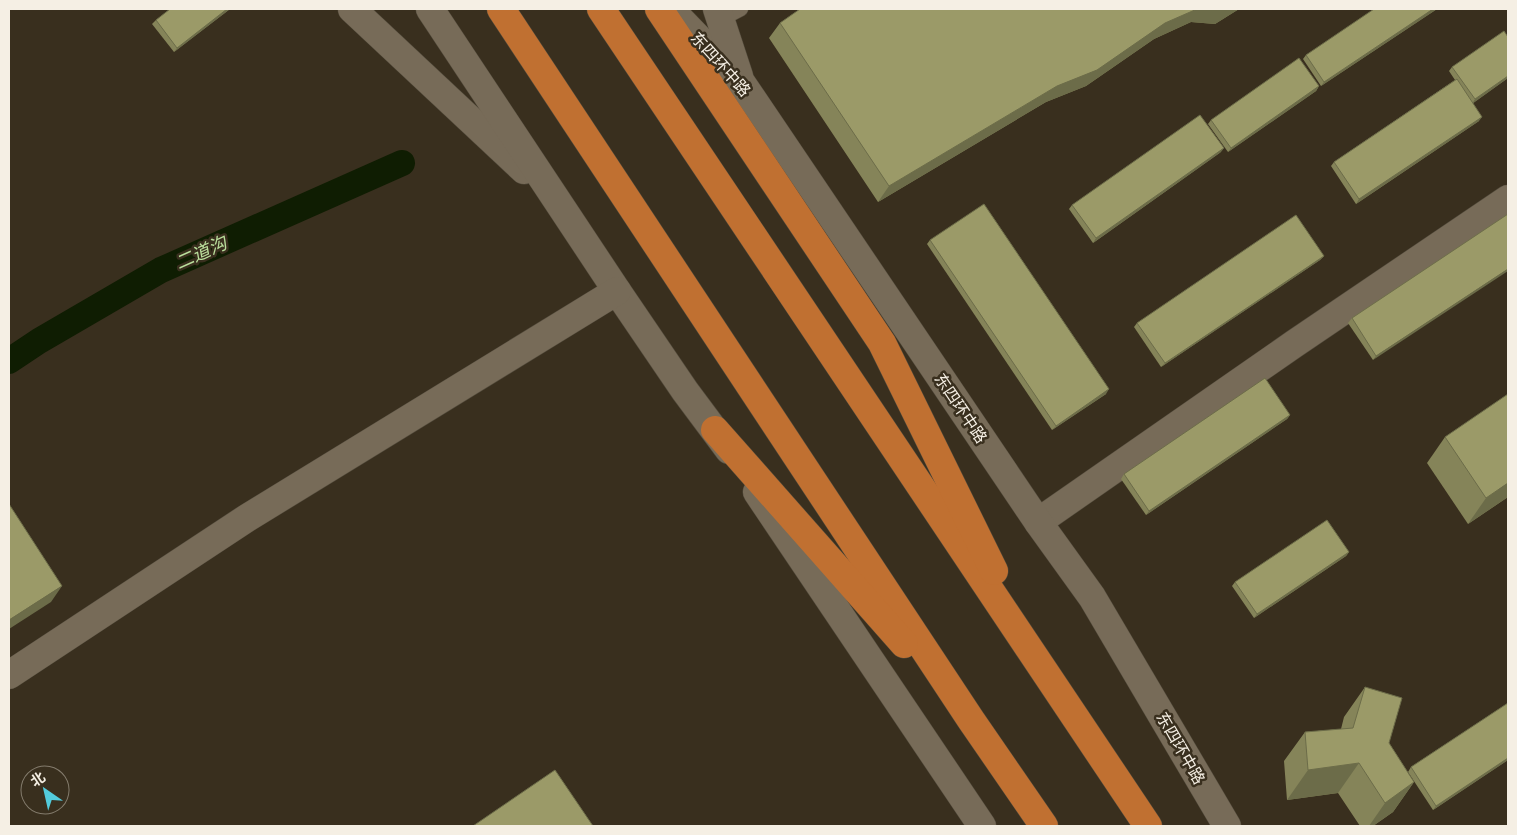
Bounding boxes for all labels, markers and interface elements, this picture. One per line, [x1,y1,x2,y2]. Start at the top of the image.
street label: 东四环中路 [686,28,755,101]
water label: 二道沟 [171,230,232,274]
street label: 东四环中路 [930,369,992,447]
street label: 东四环中路 [1151,708,1210,788]
north arrow [20,765,70,815]
text: 北 [27,768,49,791]

